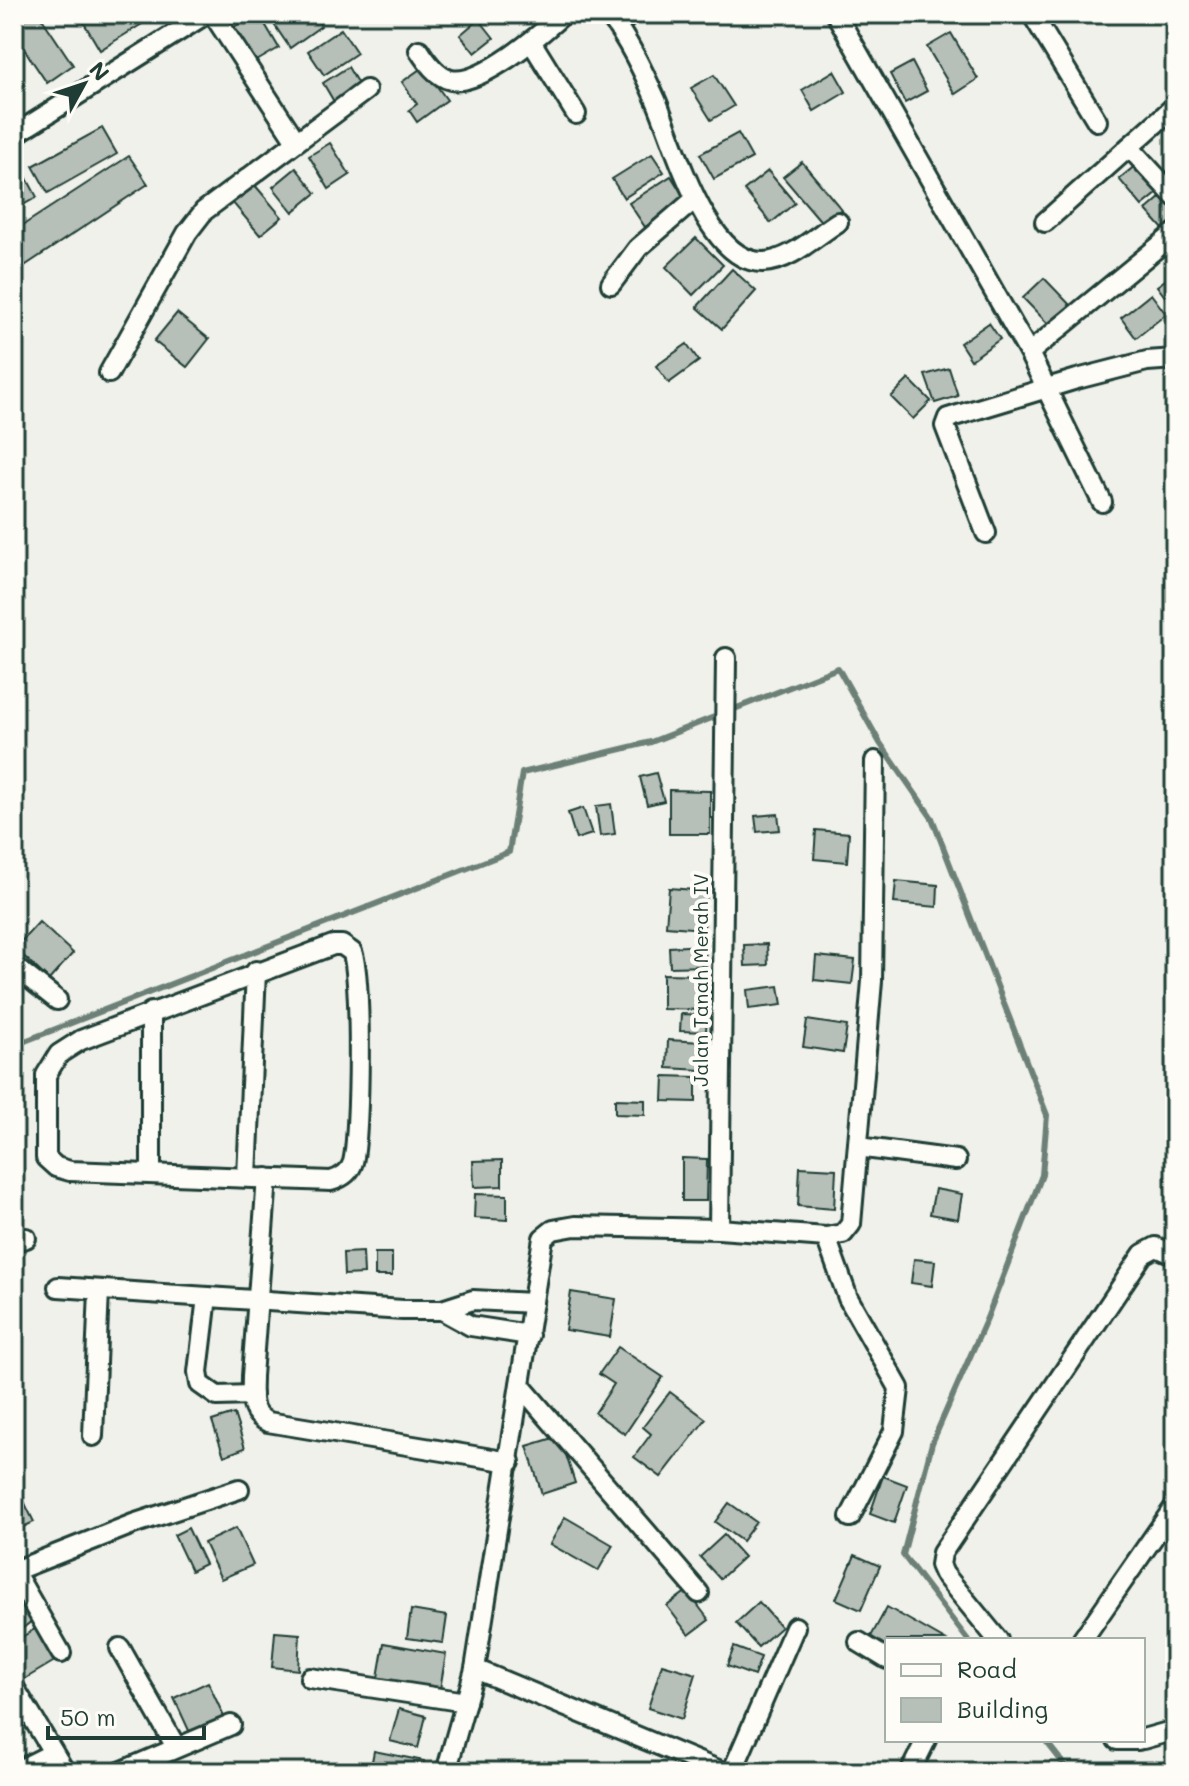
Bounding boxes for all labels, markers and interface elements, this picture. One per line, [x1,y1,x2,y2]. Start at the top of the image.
north arrow [44,44,124,124]
text: N [83,55,116,87]
street label: Jalan Tanah Merah IV [687,873,713,1087]
legend [885,1638,1145,1742]
text: Road [957,1653,1017,1684]
scale bar [48,1690,204,1740]
text: Building [957,1693,1048,1724]
text: 50 m [60,1701,116,1732]

